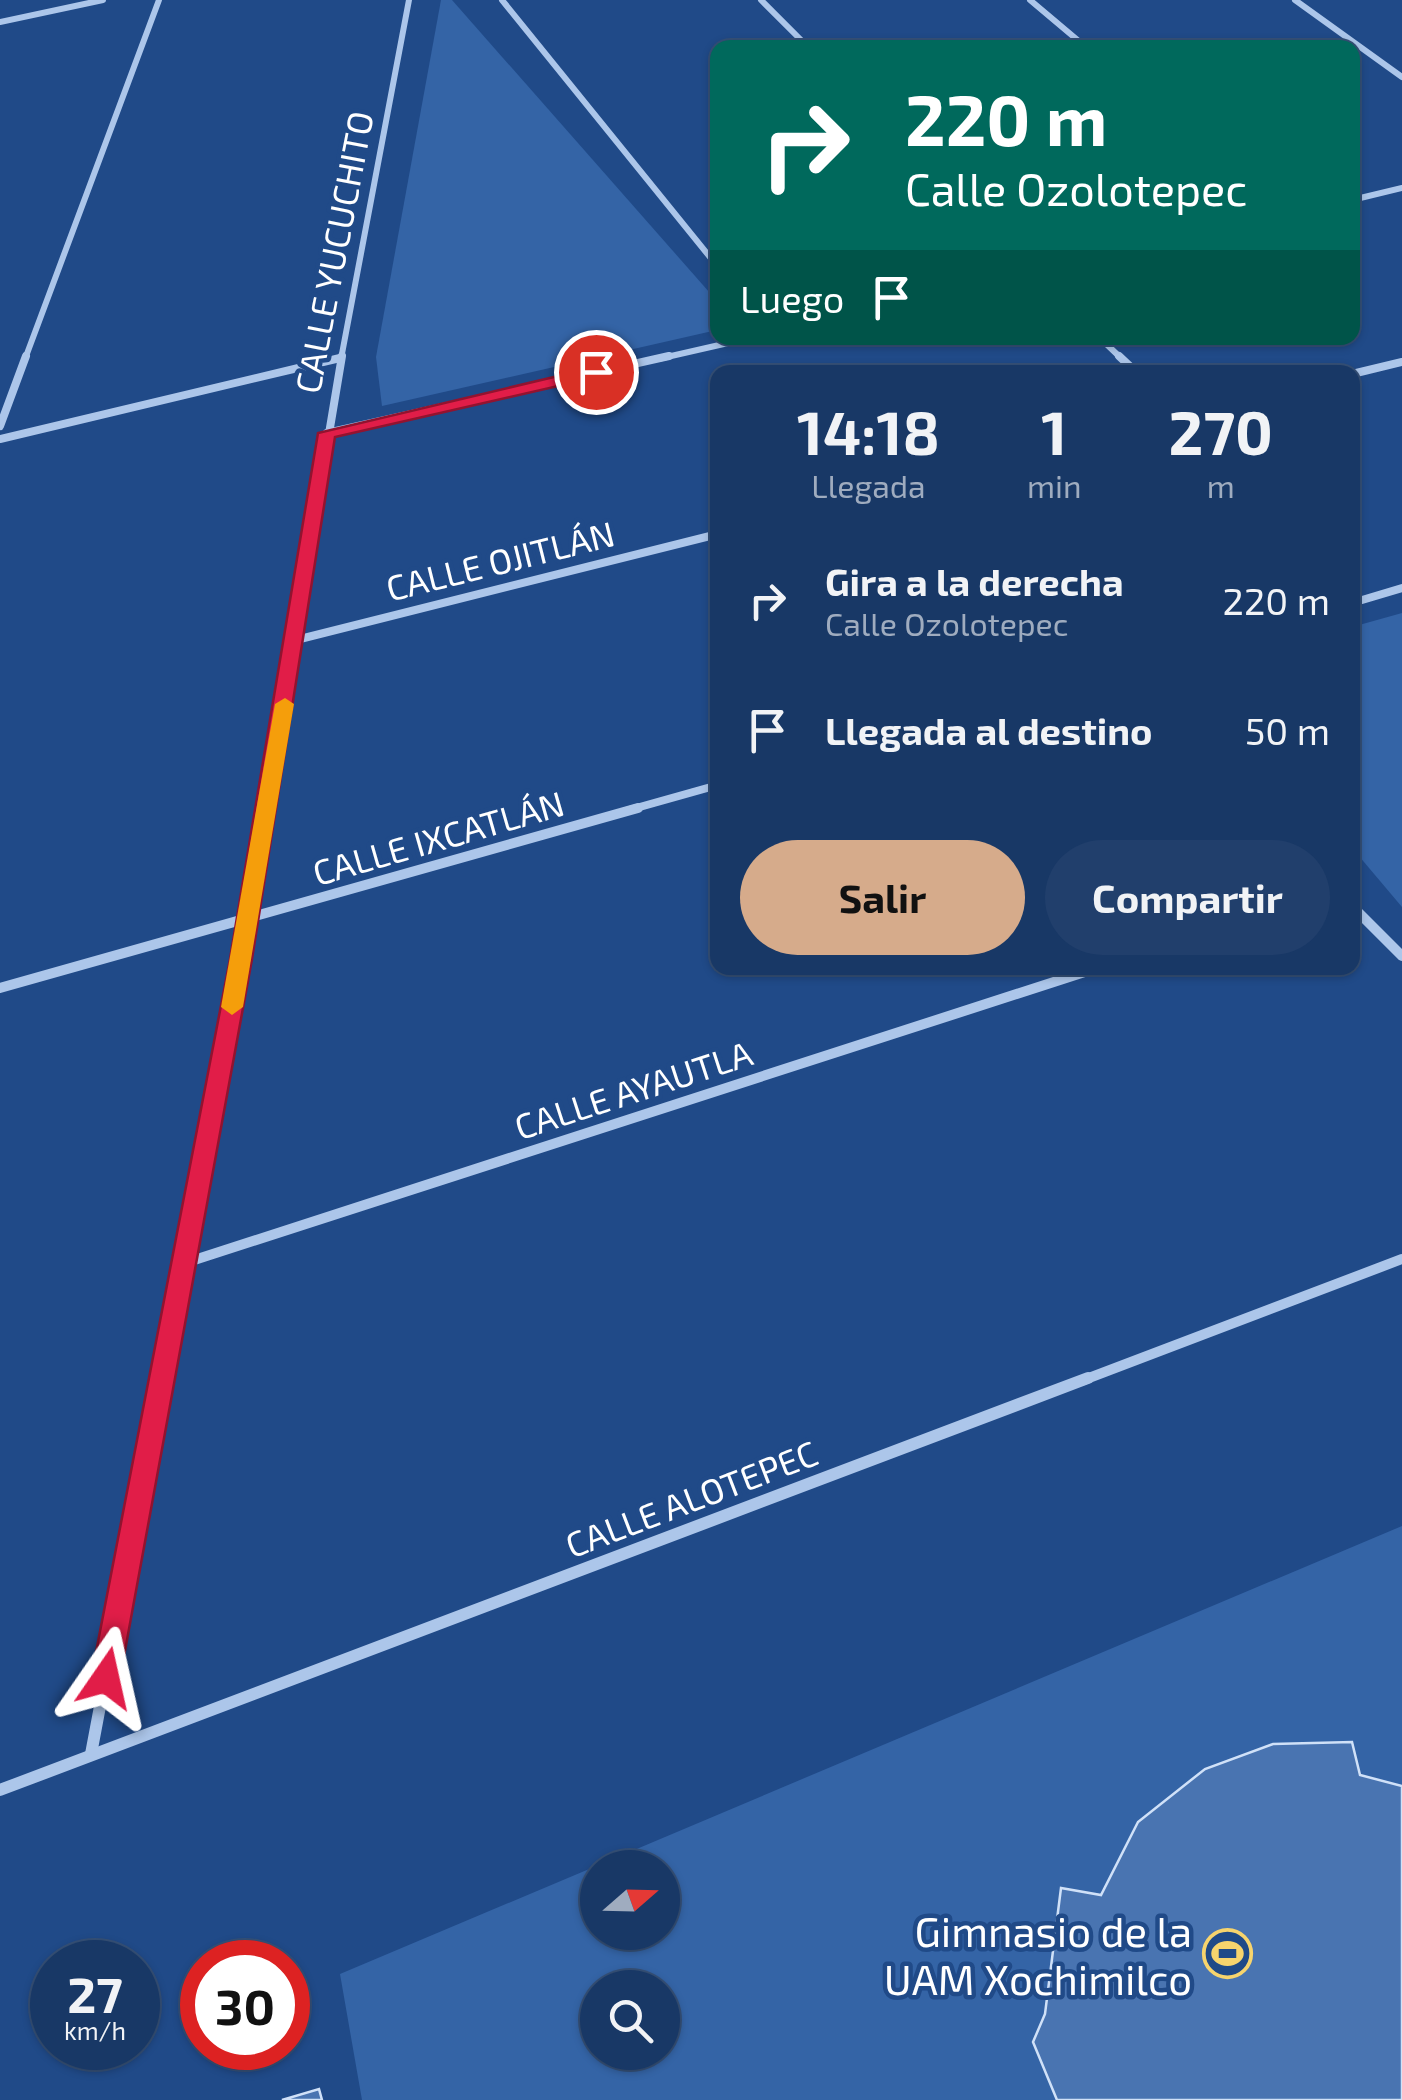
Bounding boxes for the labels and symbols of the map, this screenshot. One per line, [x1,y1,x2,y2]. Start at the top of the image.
street label: CALLE YUCUCHITO [285,107,381,397]
pin [554,330,639,415]
street label: CALLE OJITLÁN [382,511,618,609]
street label: CALLE IXCATLÁN [308,781,568,893]
street label: CALLE AYAUTLA [509,1031,757,1147]
street label: CALLE ALOTEPEC [559,1431,823,1565]
position arrow [54,1626,158,1730]
north arrow [580,1850,680,1950]
place label: Gimnasio de la UAM Xochimilco [884,1905,1192,2003]
sports icon: Gimnasio de la UAM Xochimilco [1201,1928,1253,1980]
speed limit sign: 30 [180,1940,310,2070]

